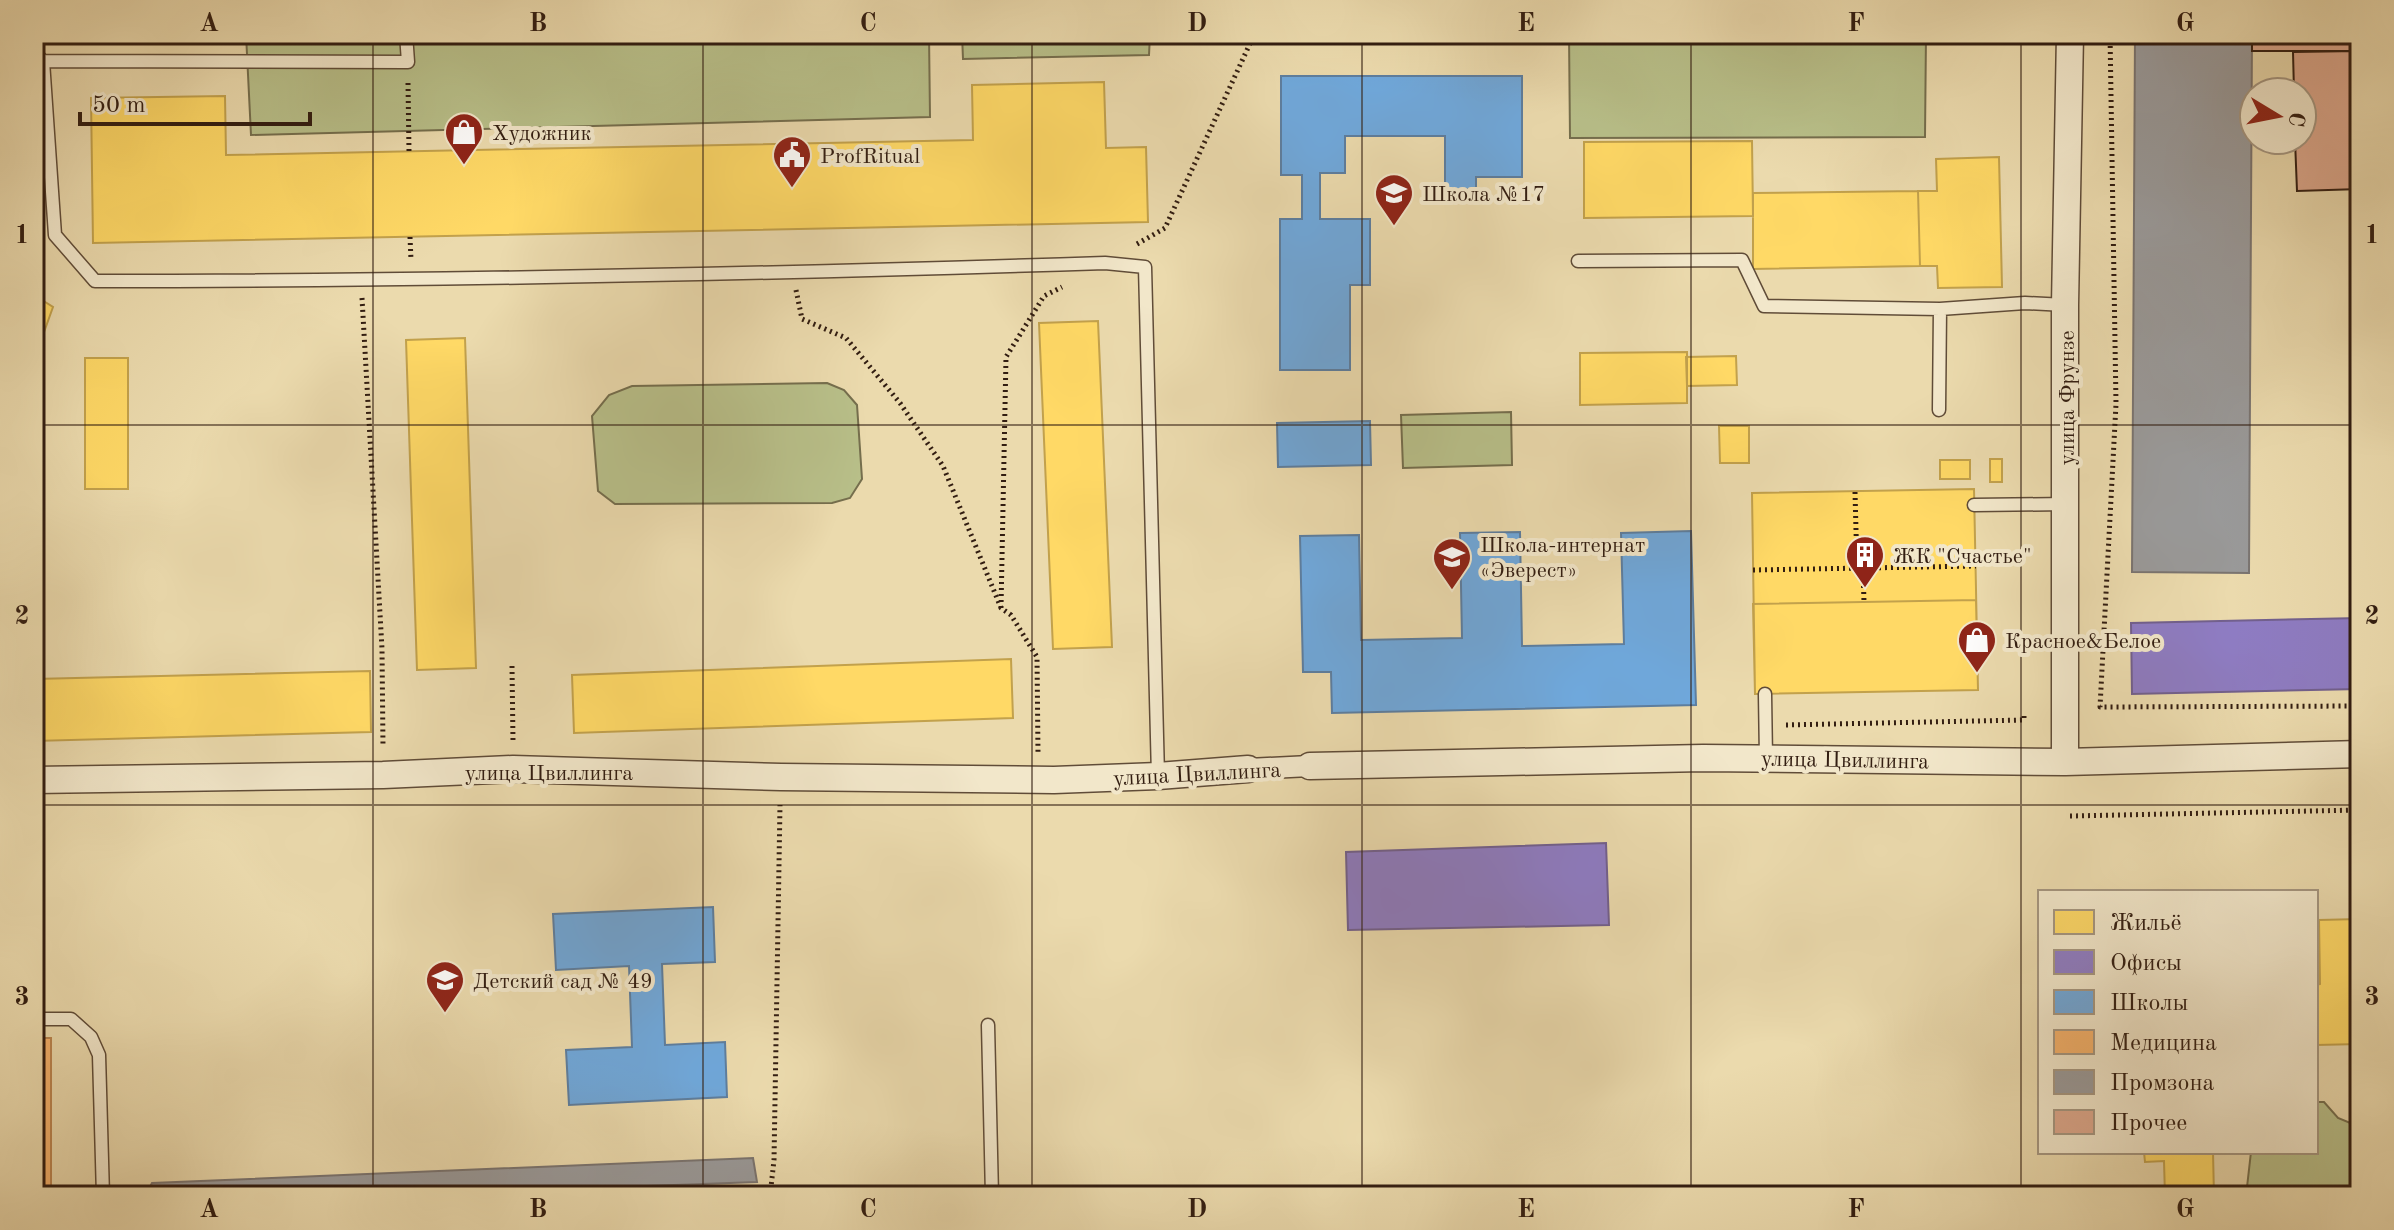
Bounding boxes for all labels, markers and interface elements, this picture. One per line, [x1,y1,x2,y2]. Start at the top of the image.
text: A [199,11,219,37]
text: B [529,11,547,37]
text: C [859,11,877,37]
text: D [1187,11,1207,37]
text: E [1517,11,1535,37]
text: F [1847,11,1865,37]
text: G [2176,11,2194,37]
scale bar [80,76,310,126]
north arrow [2238,76,2318,156]
text: 50 m [92,94,146,118]
text: С [2284,110,2308,128]
shop icon: Художник [443,111,485,166]
place label: Художник [492,123,592,145]
public building icon: ProfRitual [771,134,813,189]
place label: ProfRitual [820,146,920,168]
school or university icon: Школа №17 [1373,172,1415,227]
place label: Школа №17 [1422,184,1545,206]
text: 1 [14,223,30,249]
text: 1 [2364,223,2380,249]
street label: улица Фрунзе [2057,330,2079,466]
building icon: ЖК "Счастье" [1844,534,1886,589]
place label: Школа-интернат «Эверест» [1480,535,1645,582]
school or university icon: Школа-интернат «Эверест» [1431,536,1473,591]
place label: ЖК "Счастье" [1893,546,2032,568]
text: 2 [14,604,30,630]
text: 2 [2364,604,2380,630]
shop icon: Красное&Белое [1956,619,1998,674]
place label: Красное&Белое [2005,631,2161,653]
street label: улица Цвиллинга [1761,749,1929,773]
street label: улица Цвиллинга [1113,760,1282,790]
street label: улица Цвиллинга [465,763,633,785]
legend [2038,890,2318,1154]
text: Жильё [2110,912,2181,936]
text: Офисы [2110,952,2182,976]
school or university icon: Детский сад № 49 [424,959,466,1014]
place label: Детский сад № 49 [473,971,653,993]
text: 3 [14,985,30,1011]
text: 3 [2364,985,2380,1011]
text: Школы [2110,992,2188,1016]
text: Медицина [2110,1032,2217,1056]
text: Промзона [2110,1072,2215,1096]
text: Прочее [2110,1112,2187,1136]
text: A [199,1197,219,1223]
text: B [529,1197,547,1223]
text: C [859,1197,877,1223]
text: D [1187,1197,1207,1223]
text: E [1517,1197,1535,1223]
text: F [1847,1197,1865,1223]
text: G [2176,1197,2194,1223]

